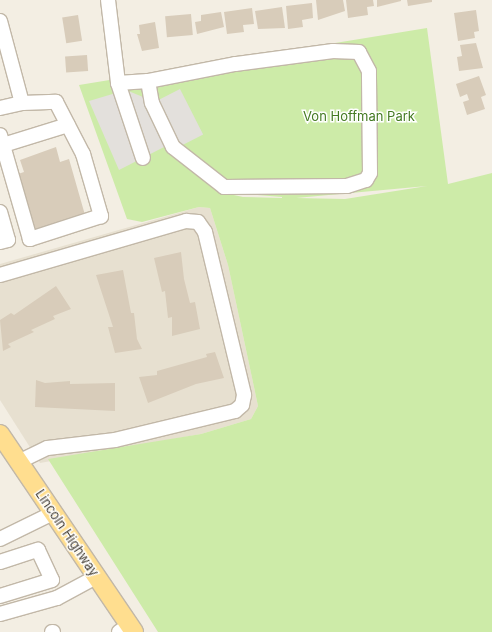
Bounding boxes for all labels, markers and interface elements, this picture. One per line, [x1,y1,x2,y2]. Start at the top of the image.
park label: Von Hoffman Park [303,108,415,124]
street label: Lincoln Highway [32,487,102,579]

